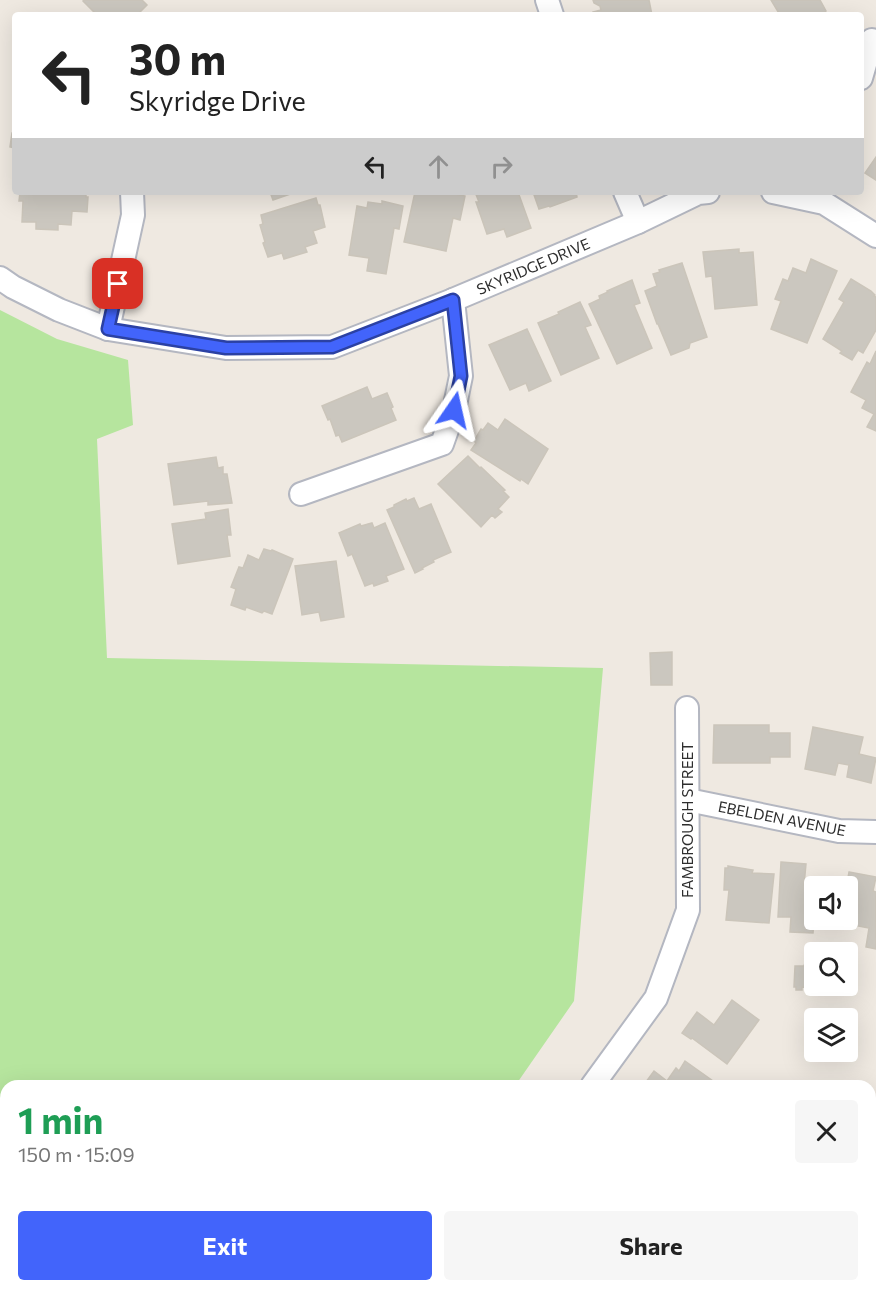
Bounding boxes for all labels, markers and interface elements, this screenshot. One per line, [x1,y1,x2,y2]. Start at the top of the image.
text: 30 m [129,32,226,84]
icon: left [30,36,108,114]
text: Skyridge Drive [129,84,306,117]
icon: left [359,150,392,183]
icon: ahead [422,150,455,183]
icon: right [485,150,518,183]
street label: SKYRIDGE DRIVE [474,234,592,298]
pin [92,258,143,309]
icon: arrive [101,267,134,300]
position arrow [422,378,486,442]
street label: FAMBROUGH STREET [678,742,696,898]
street label: EBELDEN AVENUE [717,797,848,839]
map controls [804,876,858,1062]
button: sound [804,876,858,930]
button: search [804,942,858,996]
button: layers [804,1008,858,1062]
text: 1 min [18,1097,103,1141]
button: close [795,1100,858,1163]
text: 150 m · 15:09 [18,1142,135,1166]
button: Exit [18,1211,432,1280]
button: Share [444,1211,858,1280]

